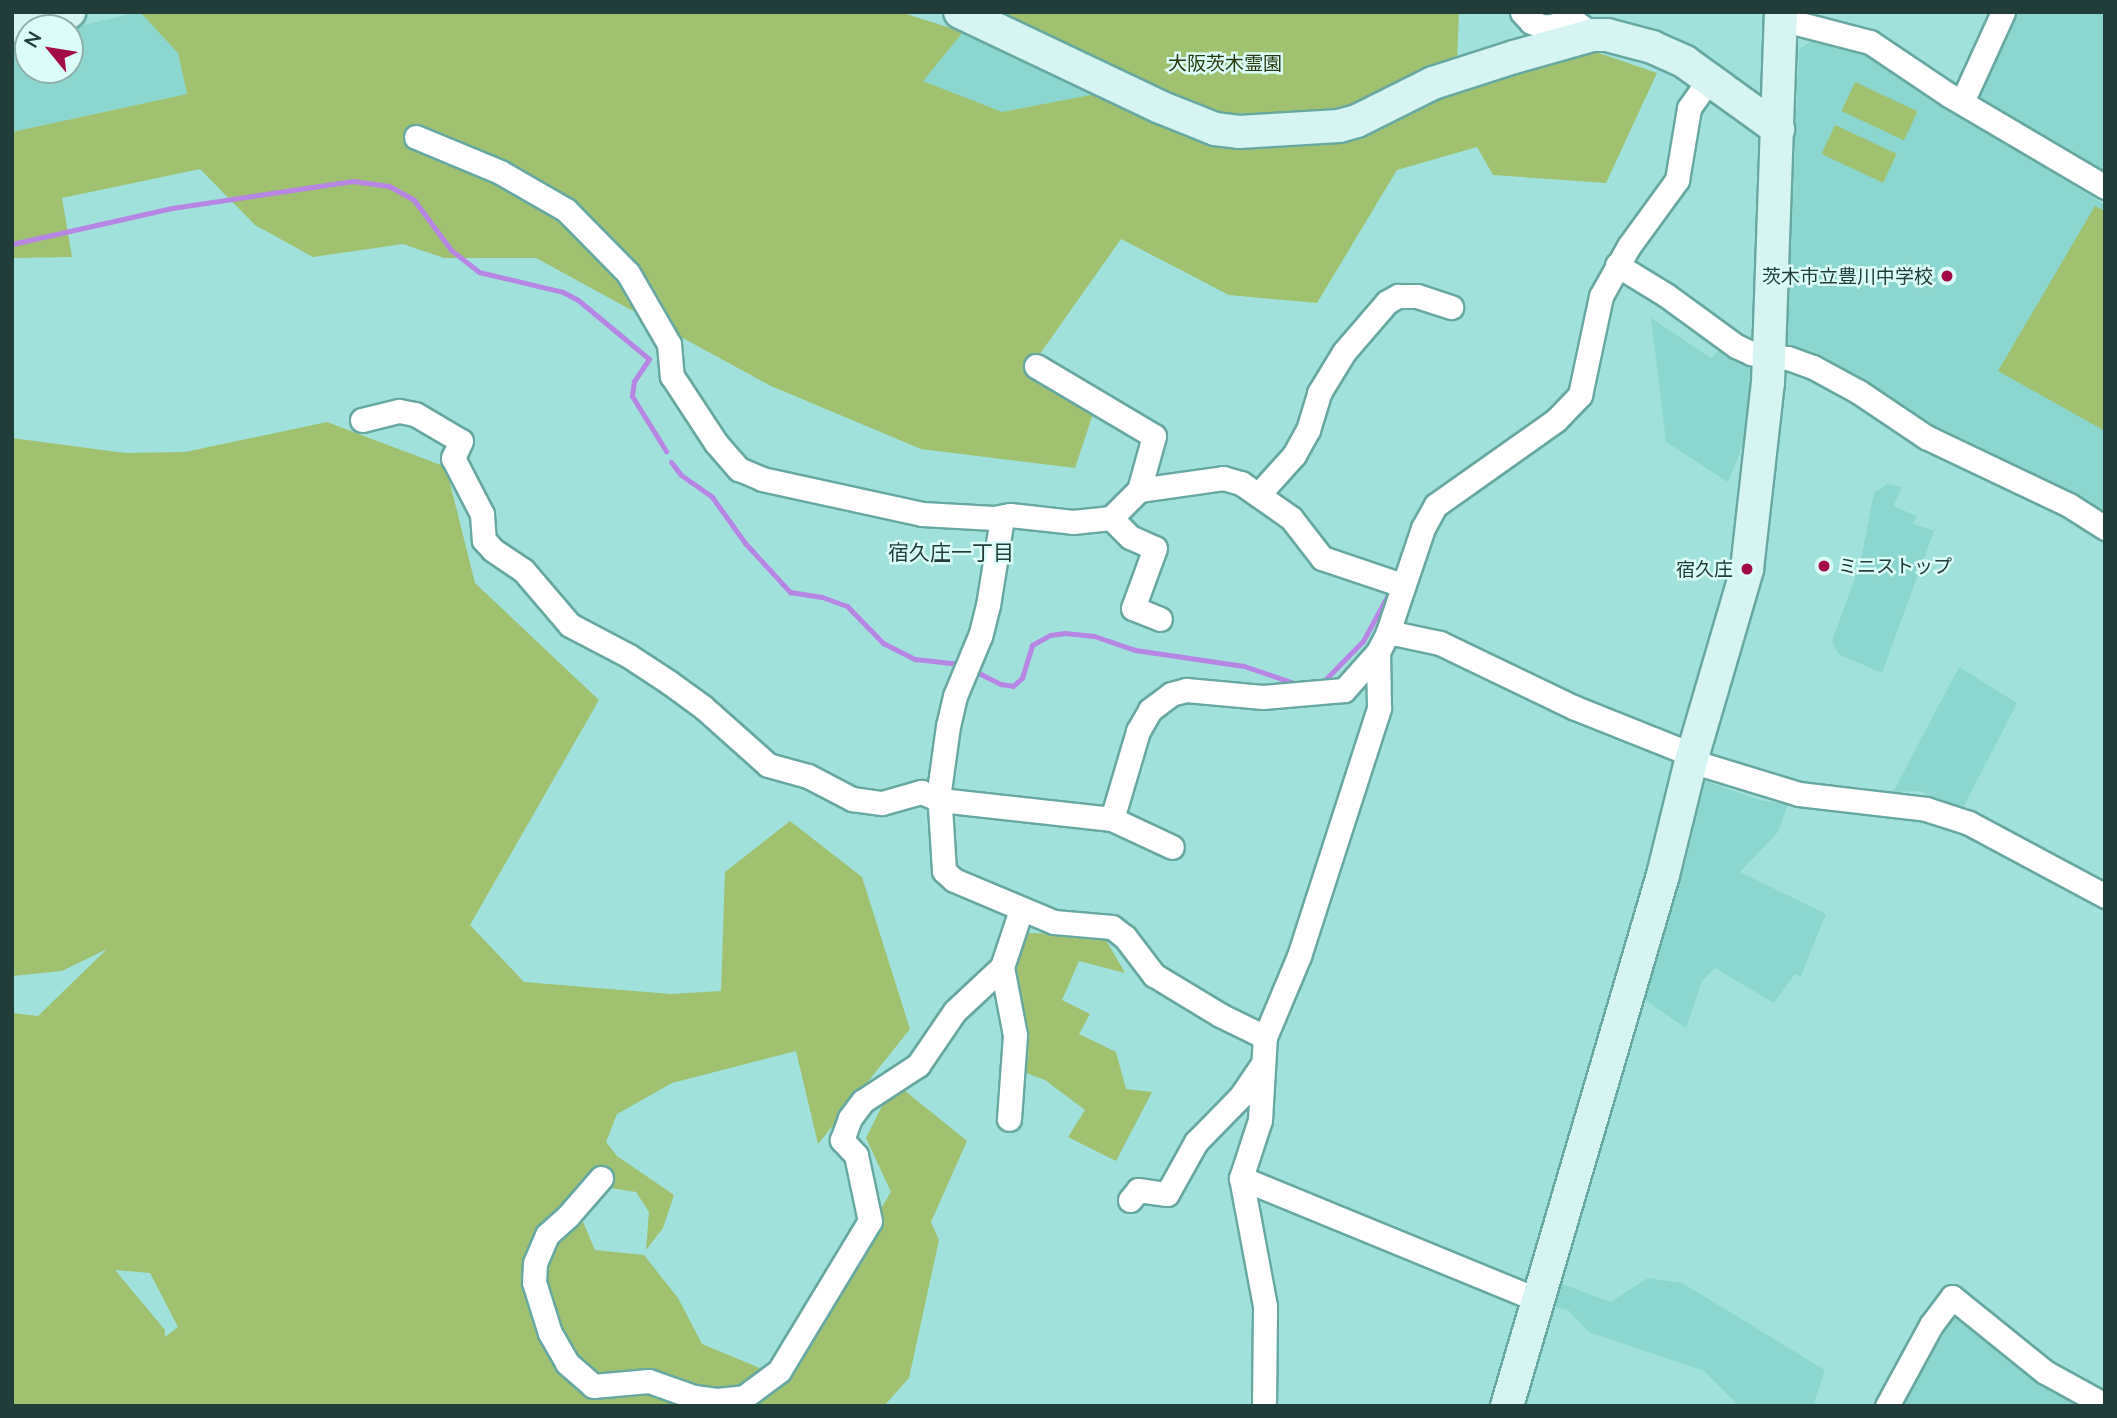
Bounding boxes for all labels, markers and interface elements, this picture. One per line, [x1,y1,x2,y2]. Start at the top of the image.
north arrow [14,14,84,84]
text: N [18,27,46,51]
park label: 大阪茨木霊園 [1168,52,1282,74]
place label: 茨木市立豊川中学校 [1762,265,1933,287]
marker: 茨木市立豊川中学校 [1939,268,1955,284]
district label: 宿久庄一丁目 [888,539,1014,565]
place label: ミニストップ [1838,555,1952,577]
place label: 宿久庄 [1676,558,1733,580]
marker: ミニストップ [1816,558,1832,574]
marker: 宿久庄 [1739,561,1755,577]

